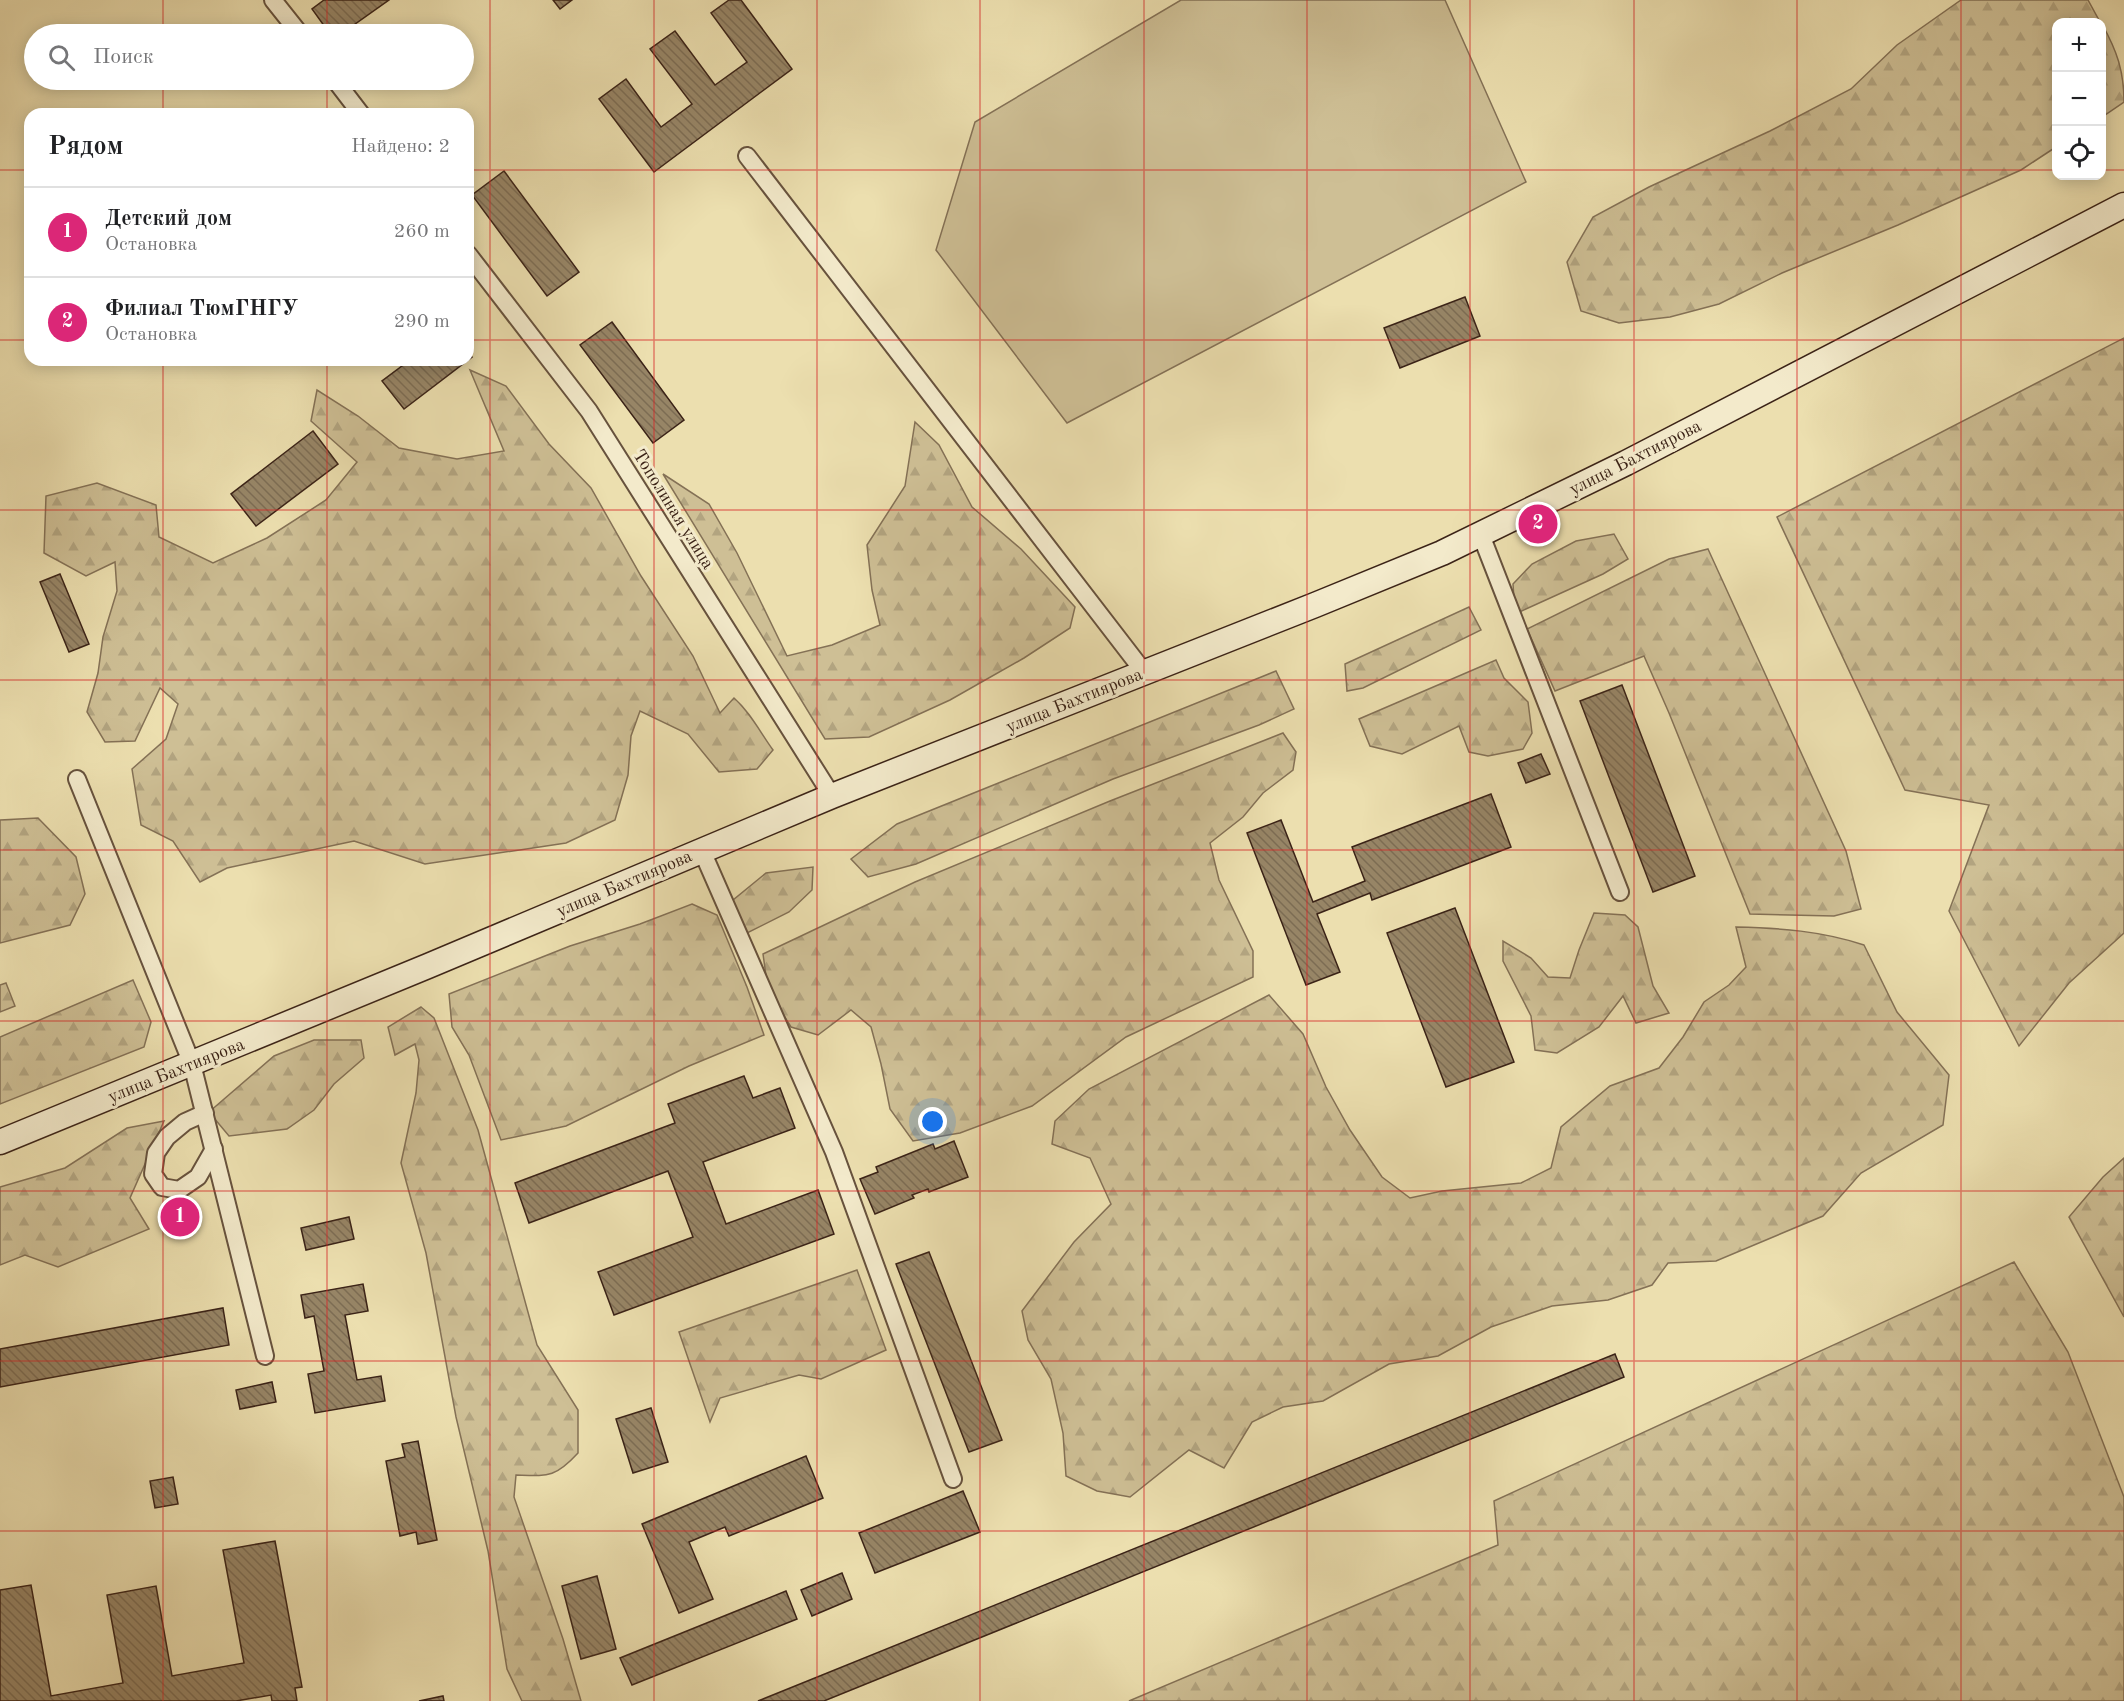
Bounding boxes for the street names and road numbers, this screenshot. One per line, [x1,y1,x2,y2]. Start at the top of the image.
street label: улица Бахтиярова [1567,417,1704,499]
street label: Тополиная улица [629,447,717,573]
street label: улица Бахтиярова [1004,665,1145,737]
street label: улица Бахтиярова [554,847,695,921]
street label: улица Бахтиярова [106,1035,247,1107]

